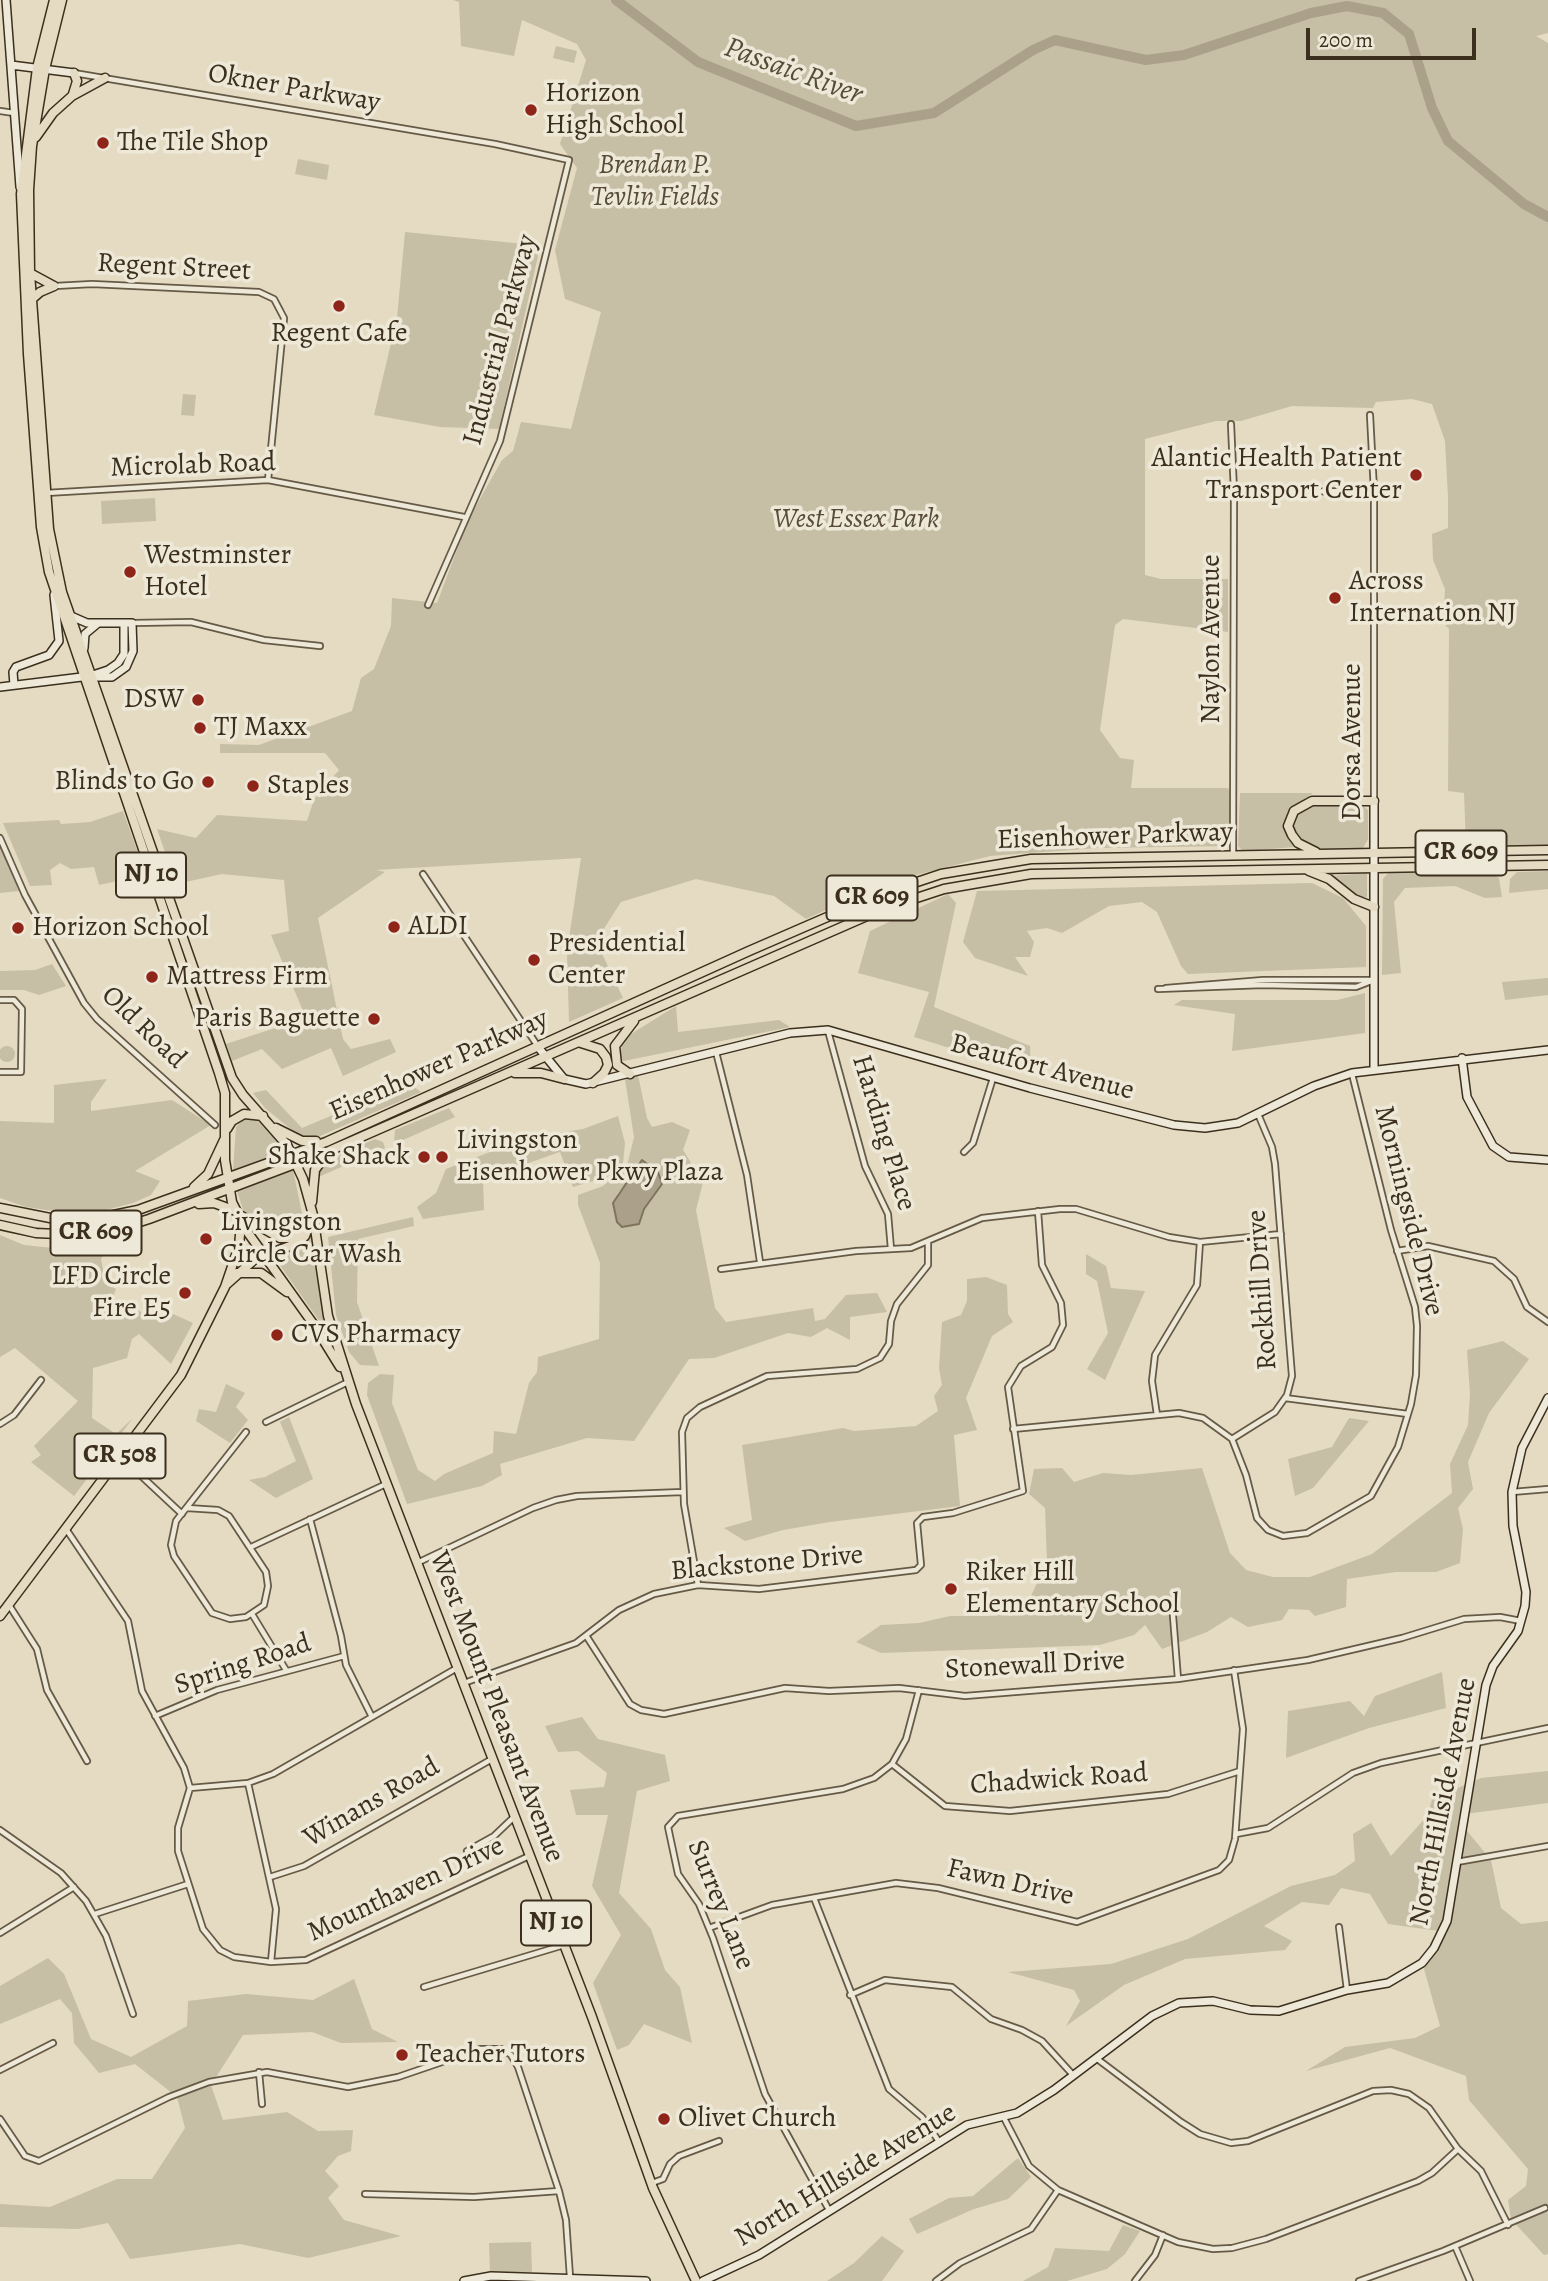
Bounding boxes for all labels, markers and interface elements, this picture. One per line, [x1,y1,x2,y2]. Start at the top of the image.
scale bar [1310,14,1480,58]
text: 200 m [1319,26,1373,54]
water label: Passaic River [719,30,867,114]
street label: Okner Parkway [205,57,383,121]
place label: Horizon High School [545,77,684,143]
marker: Horizon High School [523,102,539,118]
place label: The Tile Shop [117,126,268,160]
marker: The Tile Shop [95,135,111,151]
park label: Brendan P. Tevlin Fields [591,149,719,215]
street label: Industrial Parkway [457,231,545,449]
street label: Regent Street [96,247,252,289]
marker: Regent Cafe [331,298,347,314]
place label: Regent Cafe [270,317,408,351]
place label: Alantic Health Patient Transport Center [1152,442,1402,508]
street label: Microlab Road [110,446,276,486]
marker: Alantic Health Patient Transport Center [1408,467,1424,483]
park label: West Essex Park [773,503,939,537]
place label: Westminster Hotel [144,539,291,605]
street label: Naylon Avenue [1195,554,1229,724]
marker: Westminster Hotel [122,564,138,580]
place label: Across Internation NJ [1349,565,1516,631]
marker: Across Internation NJ [1327,590,1343,606]
street label: Dorsa Avenue [1336,663,1370,821]
place label: DSW [123,683,184,717]
marker: DSW [190,692,206,708]
place label: TJ Maxx [214,711,307,745]
marker: TJ Maxx [192,720,208,736]
place label: Blinds to Go [55,765,194,799]
place label: Staples [267,769,350,803]
marker: Blinds to Go [200,774,216,790]
marker: Staples [245,778,261,794]
street label: Eisenhower Parkway [996,816,1234,858]
road number: CR 609 [1416,831,1506,876]
road number: NJ 10 [116,852,186,898]
road number: CR 609 [826,876,917,920]
place label: ALDI [408,910,468,944]
place label: Horizon School [32,911,209,945]
marker: ALDI [386,919,402,935]
marker: Horizon School [10,920,26,936]
place label: Presidential Center [548,927,685,993]
marker: Presidential Center [526,952,542,968]
place label: Mattress Firm [166,960,328,994]
marker: Mattress Firm [144,969,160,985]
street label: Old Road [94,979,192,1077]
place label: Paris Baguette [194,1002,360,1036]
street label: Eisenhower Parkway [324,1003,554,1129]
marker: Paris Baguette [366,1011,382,1027]
street label: Beaufort Avenue [946,1027,1138,1109]
street label: Harding Place [843,1051,923,1215]
street label: Morningside Drive [1366,1102,1450,1320]
place label: Livingston Eisenhower Pkwy Plaza [456,1124,724,1190]
place label: Shake Shack [268,1140,410,1174]
marker: Shake Shack [416,1149,432,1165]
marker: Livingston Eisenhower Pkwy Plaza [434,1149,450,1165]
place label: Livingston Circle Car Wash [220,1206,402,1272]
street label: Rockhill Drive [1241,1209,1285,1371]
road number: CR 609 [50,1210,142,1256]
marker: Livingston Circle Car Wash [198,1231,214,1247]
place label: LFD Circle Fire E5 [51,1260,171,1326]
marker: LFD Circle Fire E5 [177,1285,193,1301]
place label: CVS Pharmacy [291,1318,460,1352]
marker: CVS Pharmacy [269,1327,285,1343]
road number: CR 508 [74,1434,166,1478]
street label: Blackstone Drive [669,1539,865,1589]
street label: West Mount Pleasant Avenue [421,1547,571,1867]
place label: Riker Hill Elementary School [965,1556,1179,1622]
marker: Riker Hill Elementary School [943,1581,959,1597]
street label: Spring Road [171,1627,315,1703]
street label: Stonewall Drive [944,1645,1126,1687]
street label: North Hillside Avenue [1403,1675,1485,1929]
street label: Winans Road [298,1751,446,1855]
street label: Chadwick Road [969,1757,1149,1803]
street label: Mounthaven Drive [303,1830,509,1950]
street label: Surrey Lane [679,1835,761,1975]
street label: Fawn Drive [943,1852,1077,1914]
road number: NJ 10 [521,1900,591,1946]
place label: Teacher Tutors [416,2038,586,2072]
marker: Teacher Tutors [394,2047,410,2063]
street label: North Hillside Avenue [729,2097,963,2255]
place label: Olivet Church [678,2102,836,2136]
marker: Olivet Church [656,2111,672,2127]

